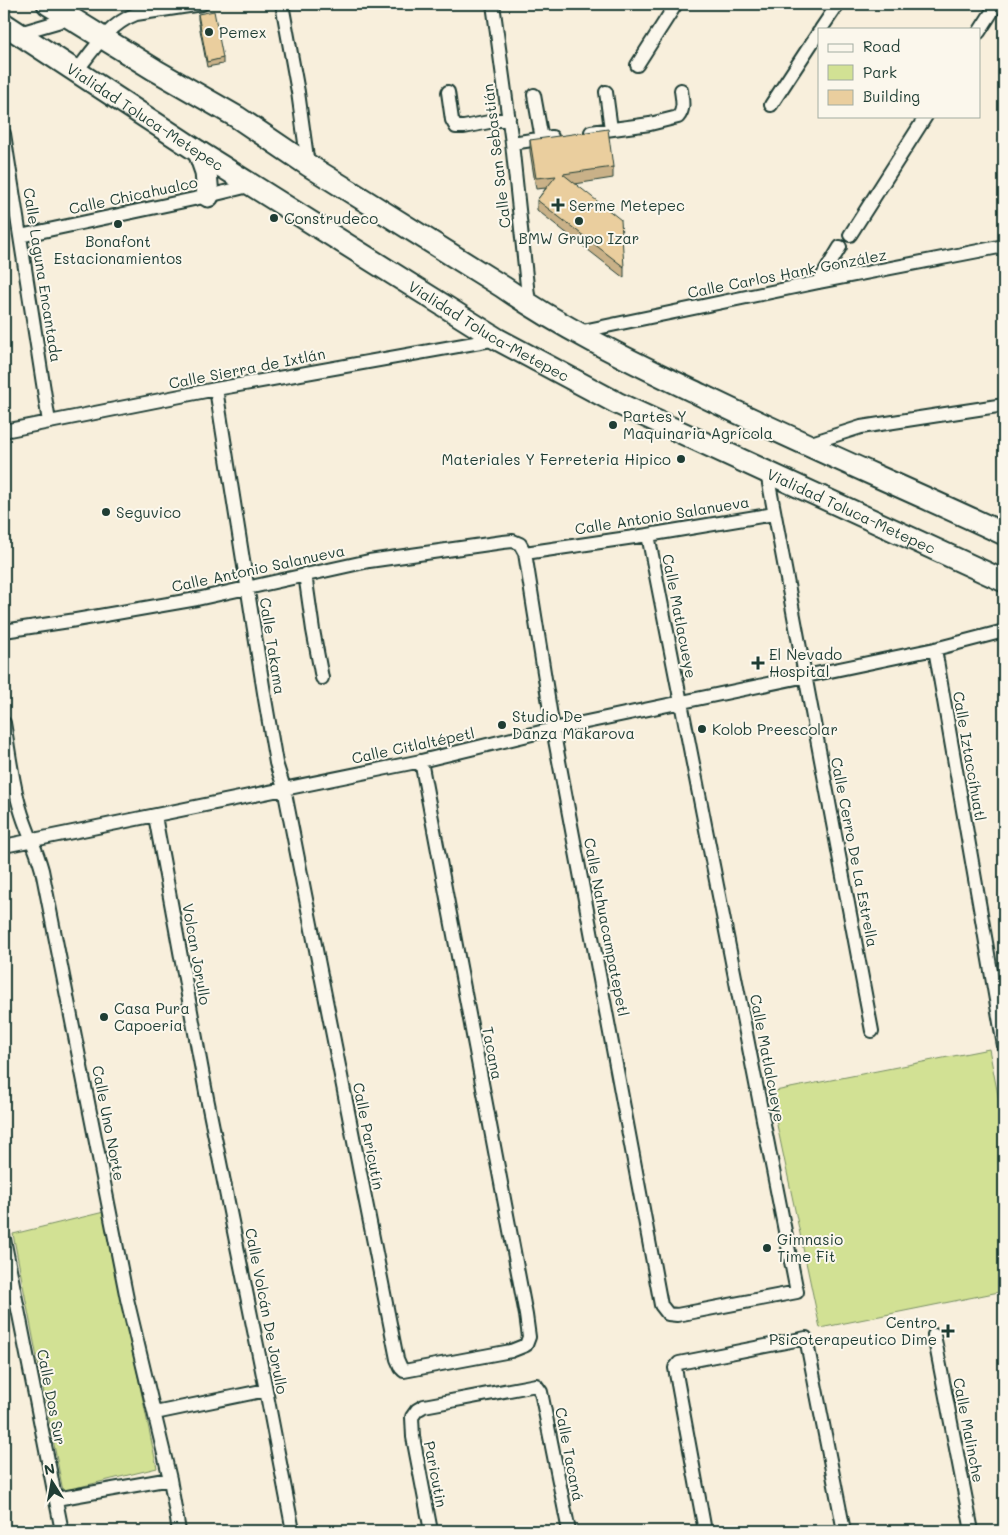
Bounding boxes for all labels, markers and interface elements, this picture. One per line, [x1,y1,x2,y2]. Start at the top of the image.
place label: Pemex [219,22,267,42]
marker: Pemex [203,26,215,38]
legend [818,28,980,118]
text: Road [863,36,900,56]
street label: Vialidad Toluca-Metepec [63,58,228,175]
text: Park [863,62,897,82]
street label: Calle San Sebastián [477,83,515,229]
text: Building [863,86,920,106]
street label: Calle Chicahualco [67,172,199,218]
street label: Calle Laguna Encantada [19,186,67,364]
place label: Serme Metepec [569,195,685,215]
marker: Serme Metepec [551,198,565,212]
place label: Construdeco [284,208,378,228]
marker: Construdeco [268,212,280,224]
marker: BMW Grupo Izar [573,215,585,227]
marker: Bonafont Estacionamientos [112,218,124,230]
place label: BMW Grupo Izar [519,228,639,248]
place label: Bonafont Estacionamientos [54,231,182,268]
street label: Calle Carlos Hank González [686,244,888,302]
street label: Vialidad Toluca-Metepec [405,276,573,386]
street label: Calle Sierra de Ixtlán [167,343,327,393]
place label: Partes Y Maquinaria Agrícola [623,406,773,443]
marker: Partes Y Maquinaria Agrícola [607,419,619,431]
place label: Materiales Y Ferreteria Hipico [442,449,671,469]
marker: Materiales Y Ferreteria Hipico [675,453,687,465]
street label: Vialidad Toluca-Metepec [764,463,939,558]
street label: Calle Antonio Salanueva [573,491,751,539]
place label: Seguvico [116,502,181,522]
marker: Seguvico [100,506,112,518]
street label: Calle Antonio Salanueva [170,540,346,596]
street label: Calle Matlacueye [658,552,702,680]
street label: Calle Takama [255,596,291,696]
place label: El Nevado Hospital [769,644,842,681]
marker: El Nevado Hospital [751,656,765,670]
street label: Calle Iztaccíhuatl [949,690,991,822]
place label: Studio De Danza Makarova [512,706,635,743]
marker: Studio De Danza Makarova [496,719,508,731]
place label: Kolob Preescolar [712,719,838,739]
street label: Calle Citlaltépetl [350,722,476,768]
marker: Kolob Preescolar [696,723,708,735]
street label: Calle Cerro De La Estrella [827,755,883,949]
street label: Calle Nahuacampatepetl [580,836,634,1018]
street label: Volcan Jorullo [178,902,216,1006]
street label: Calle Matlalcueye [746,992,790,1124]
place label: Casa Pura Capoeria [114,998,190,1035]
marker: Casa Pura Capoeria [98,1011,110,1023]
street label: Tacana [478,1025,508,1081]
street label: Calle Uno Norte [88,1064,130,1182]
street label: Calle Paricutín [349,1081,389,1191]
street label: Calle Volcán De Jorullo [241,1226,293,1396]
place label: Gimnasio Time Fit [777,1229,843,1266]
marker: Gimnasio Time Fit [761,1242,773,1254]
place label: Centro Psicoterapeutico Dime [769,1312,937,1349]
marker: Centro Psicoterapeutico Dime [941,1324,955,1338]
street label: Calle Dos Sur [33,1347,71,1447]
street label: Calle Malinche [949,1376,989,1484]
street label: Calle Tacaná [551,1405,589,1503]
street label: Paricutin [420,1439,452,1509]
north arrow [28,1458,78,1508]
text: N [42,1458,56,1479]

